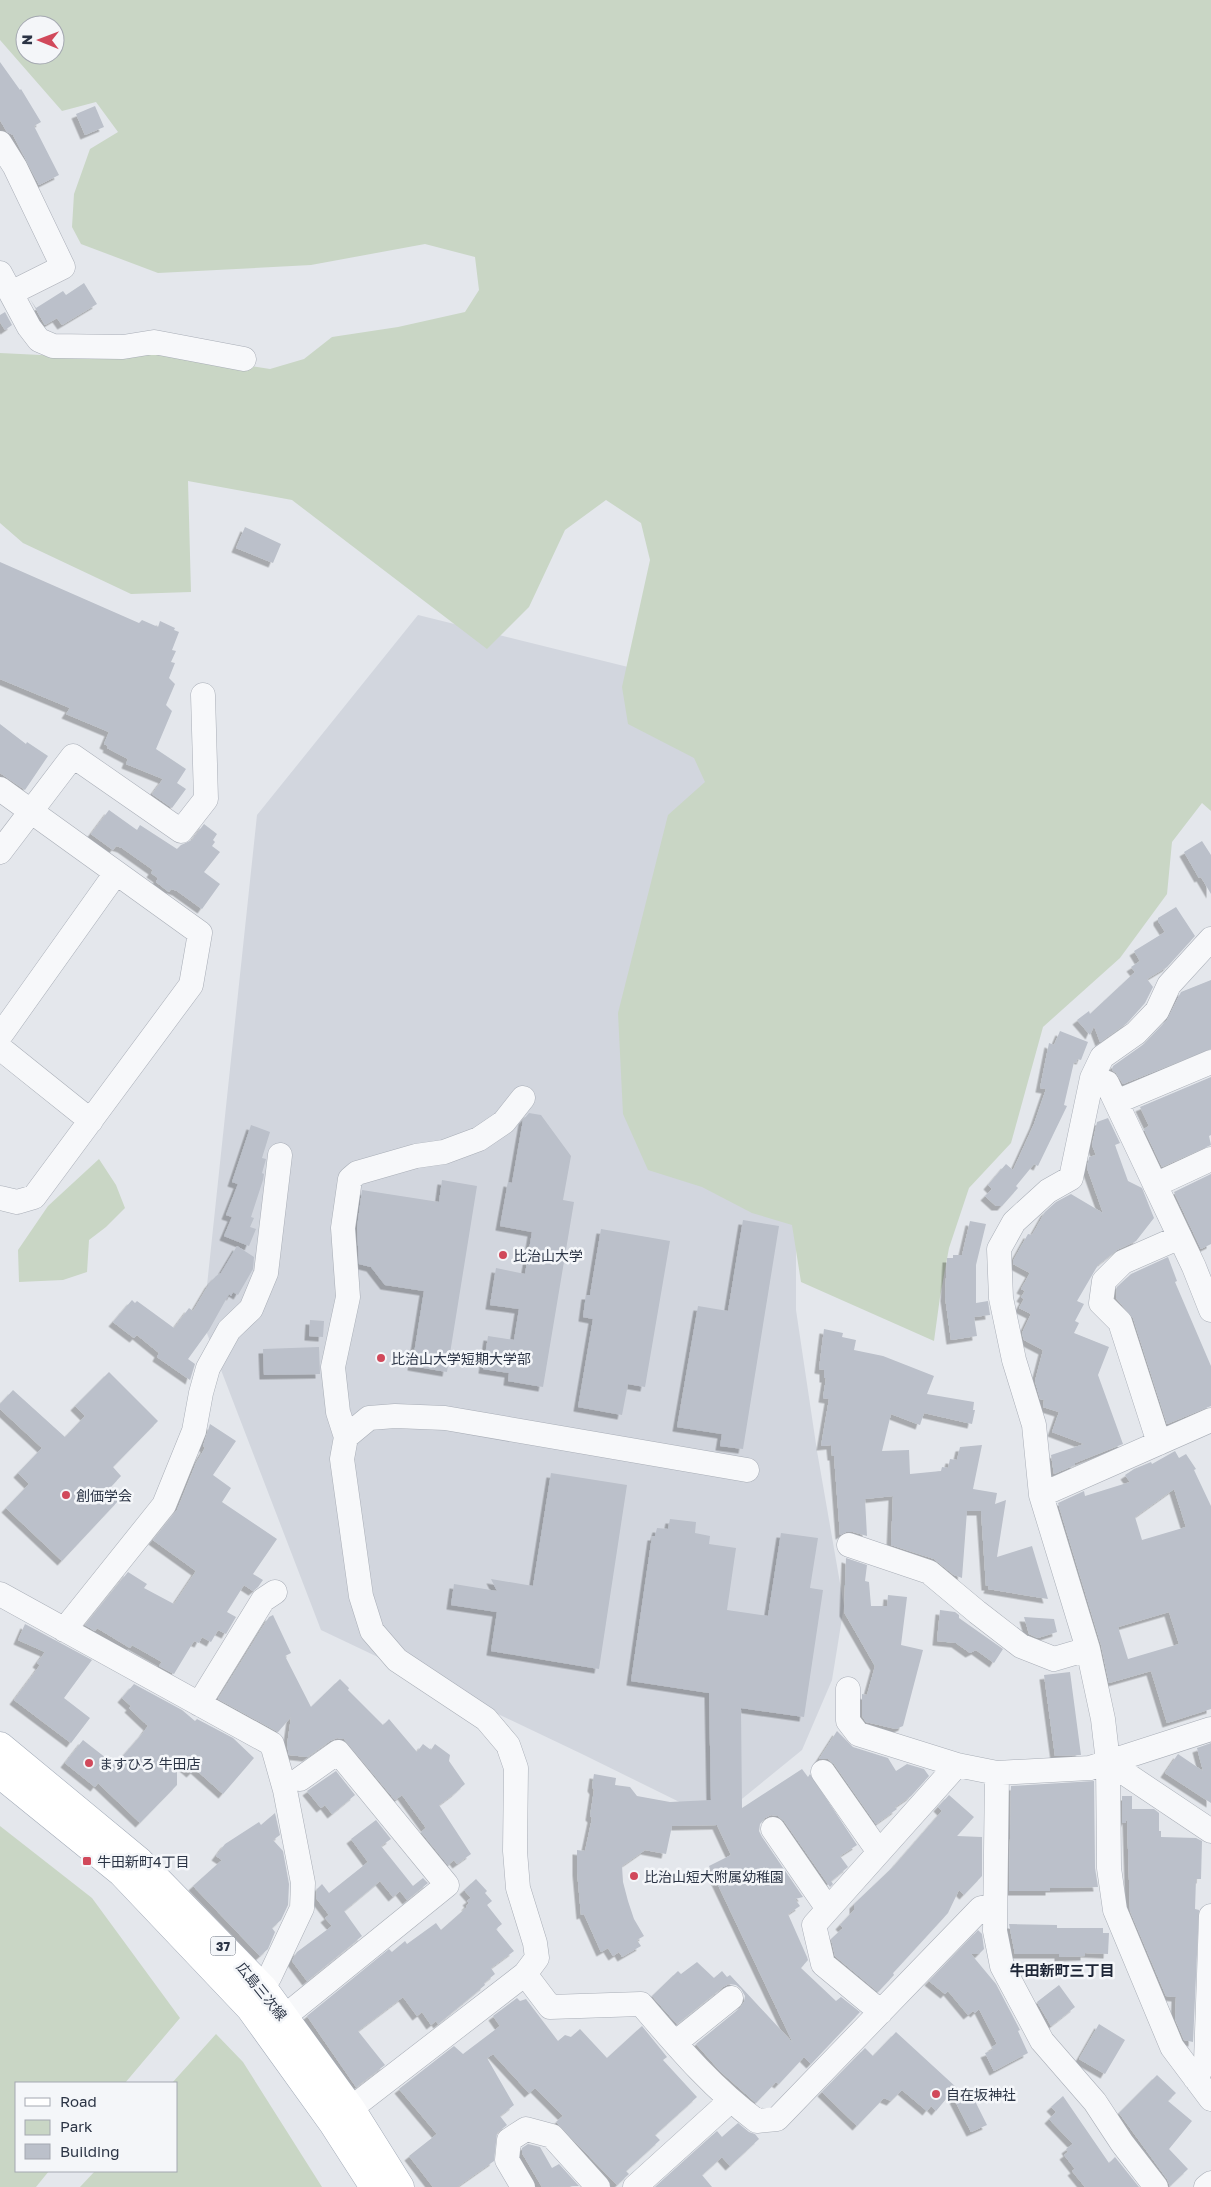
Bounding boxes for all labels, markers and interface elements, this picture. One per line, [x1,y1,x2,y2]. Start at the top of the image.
north arrow [15,15,65,65]
text: N [18,34,35,45]
place label: 比治山大学 [513,1247,583,1264]
marker: 比治山大学 [497,1249,509,1261]
place label: 比治山大学短期大学部 [391,1350,531,1367]
marker: 比治山大学短期大学部 [375,1352,387,1364]
place label: 創価学会 [76,1487,132,1504]
marker: 創価学会 [60,1489,72,1501]
place label: ますひろ 牛田店 [99,1755,201,1772]
marker: ますひろ 牛田店 [83,1757,95,1769]
place label: 牛田新町4丁目 [97,1853,190,1870]
marker: 牛田新町4丁目 [81,1855,93,1867]
place label: 比治山短大附属幼稚園 [644,1868,784,1885]
marker: 比治山短大附属幼稚園 [628,1870,640,1882]
road number: 37 [210,1936,236,1955]
street label: 広島三次線 [233,1958,291,2024]
district label: 牛田新町三丁目 [1009,1961,1115,1979]
legend [15,2082,178,2172]
place label: 自在坂神社 [946,2086,1016,2103]
marker: 自在坂神社 [930,2088,942,2100]
text: Road [60,2092,97,2110]
text: Park [60,2117,93,2135]
text: Building [60,2142,120,2160]

